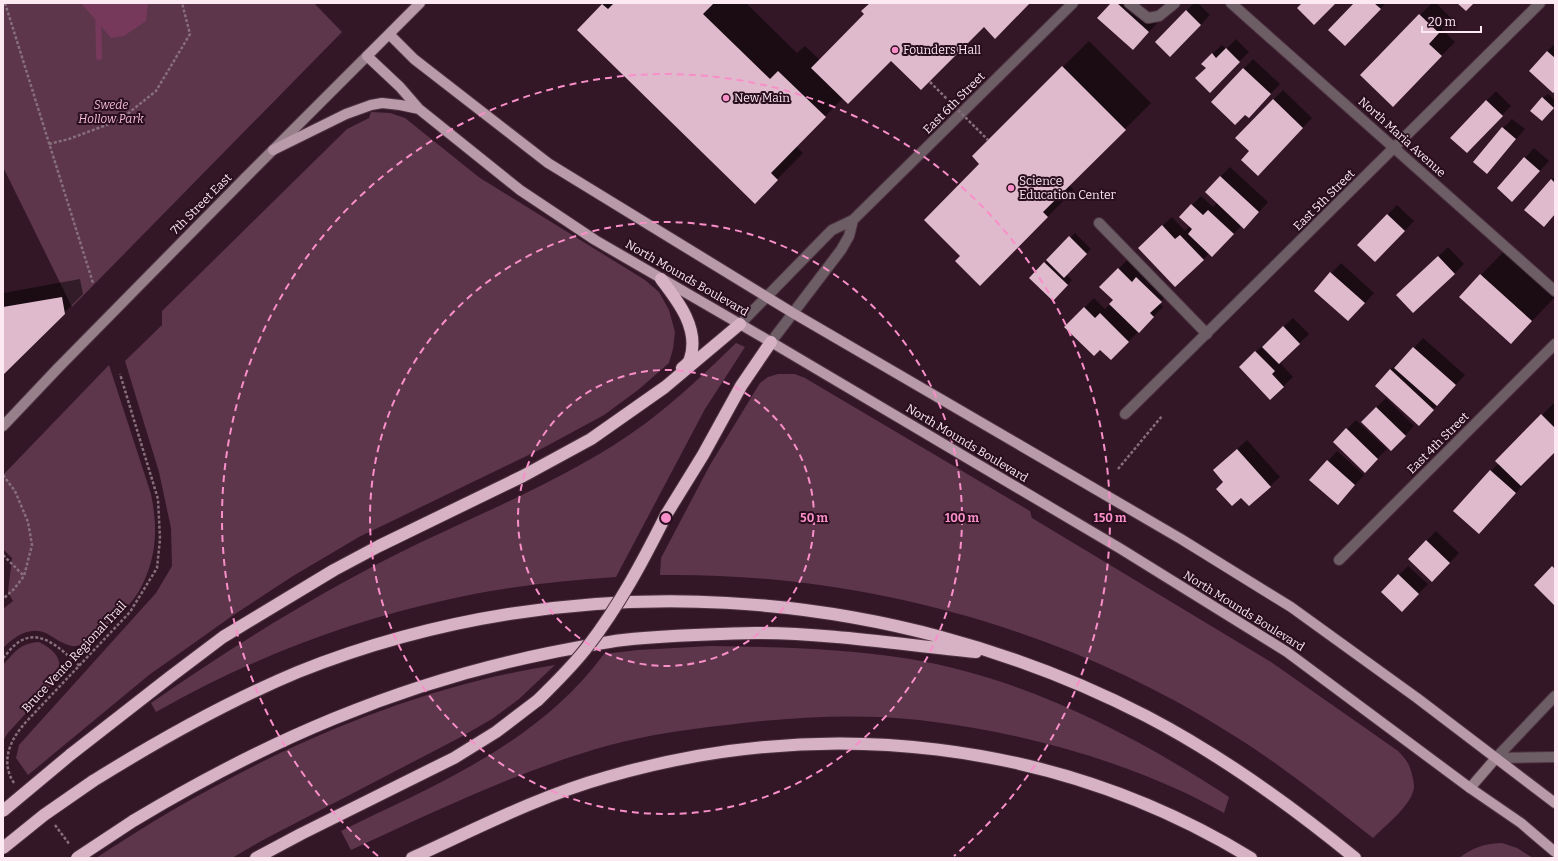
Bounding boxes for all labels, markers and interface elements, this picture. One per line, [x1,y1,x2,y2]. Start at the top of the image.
scale bar [1422,8,1481,34]
text: 20 m [1428,15,1457,29]
place label: Founders Hall [903,43,981,57]
marker: Founders Hall [890,45,900,55]
street label: East 6th Street [920,69,988,137]
place label: New Main [734,91,790,105]
marker: New Main [721,93,731,103]
street label: North Maria Avenue [1356,94,1448,180]
park label: Swede Hollow Park [78,98,144,126]
street label: East 5th Street [1291,166,1358,233]
street label: 7th Street East [168,170,235,237]
place label: Science Education Center [1019,174,1116,202]
marker: Science Education Center [1006,183,1016,193]
street label: North Mounds Boulevard [623,237,751,319]
street label: North Mounds Boulevard [903,401,1031,485]
street label: East 4th Street [1404,409,1472,477]
centre of rings [659,511,673,525]
text: 50 m [800,511,828,525]
text: 100 m [945,511,980,525]
text: 150 m [1094,511,1127,525]
street label: North Mounds Boulevard [1181,568,1307,654]
street label: Bruce Vento Regional Trail [19,598,130,715]

